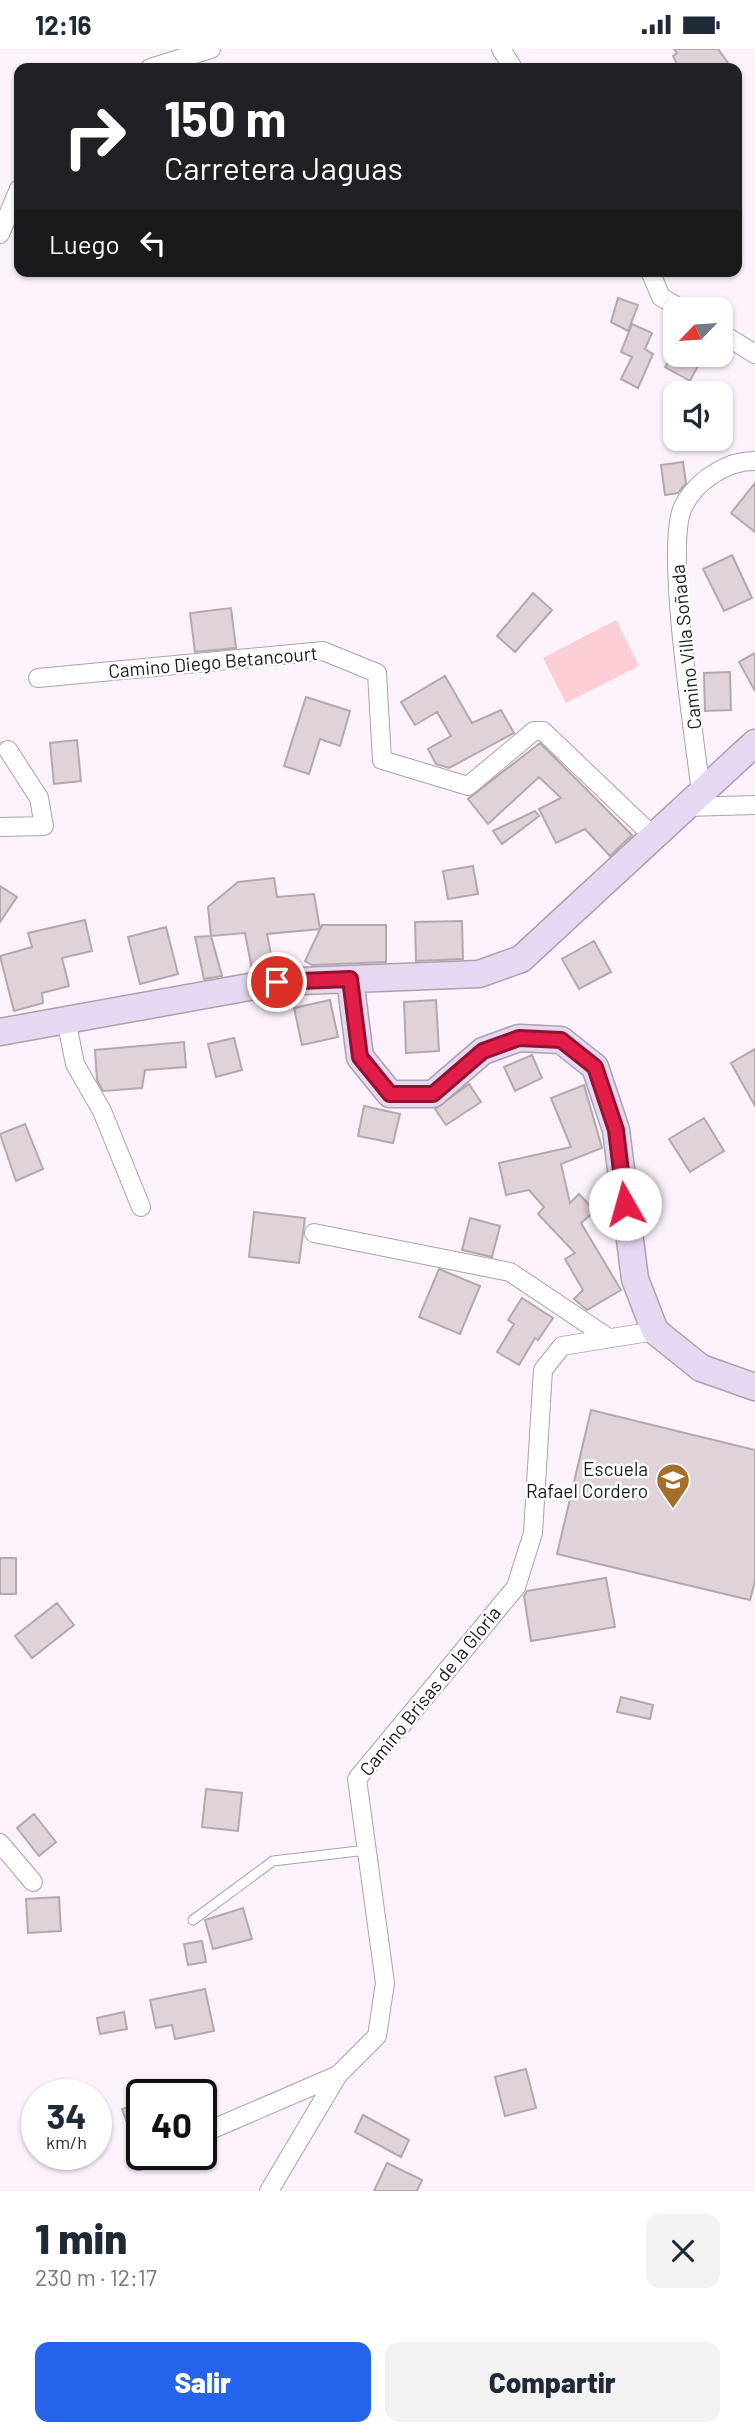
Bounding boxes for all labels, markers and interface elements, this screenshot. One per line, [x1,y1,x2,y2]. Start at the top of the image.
text: 12:16 [35,9,91,40]
text: 150 m [164,88,286,147]
icon: right [49,91,140,182]
text: Carretera Jaguas [164,148,403,186]
icon: left [134,224,172,262]
text: Luego [49,228,120,259]
north arrow [663,297,733,367]
map controls [663,297,733,451]
button: sound [663,381,733,451]
street label: Camino Villa Soñada [665,563,706,731]
street label: Camino Diego Betancourt [107,641,319,682]
pin [247,952,307,1012]
icon: arrive [258,963,296,1001]
position arrow [588,1167,662,1241]
place label: Escuela Rafael Cordero [526,1457,648,1502]
school or university icon: Escuela Rafael Cordero [654,1461,692,1510]
street label: Camino Brisas de la Gloria [354,1601,505,1780]
speed limit sign: 40 [126,2079,217,2170]
text: 34 [46,2094,87,2136]
text: km/h [46,2131,87,2153]
text: 1 min [35,2212,127,2262]
button: close [646,2214,720,2288]
text: 230 m · 12:17 [35,2263,157,2291]
button: Salir [35,2342,371,2422]
button: Compartir [385,2342,720,2422]

